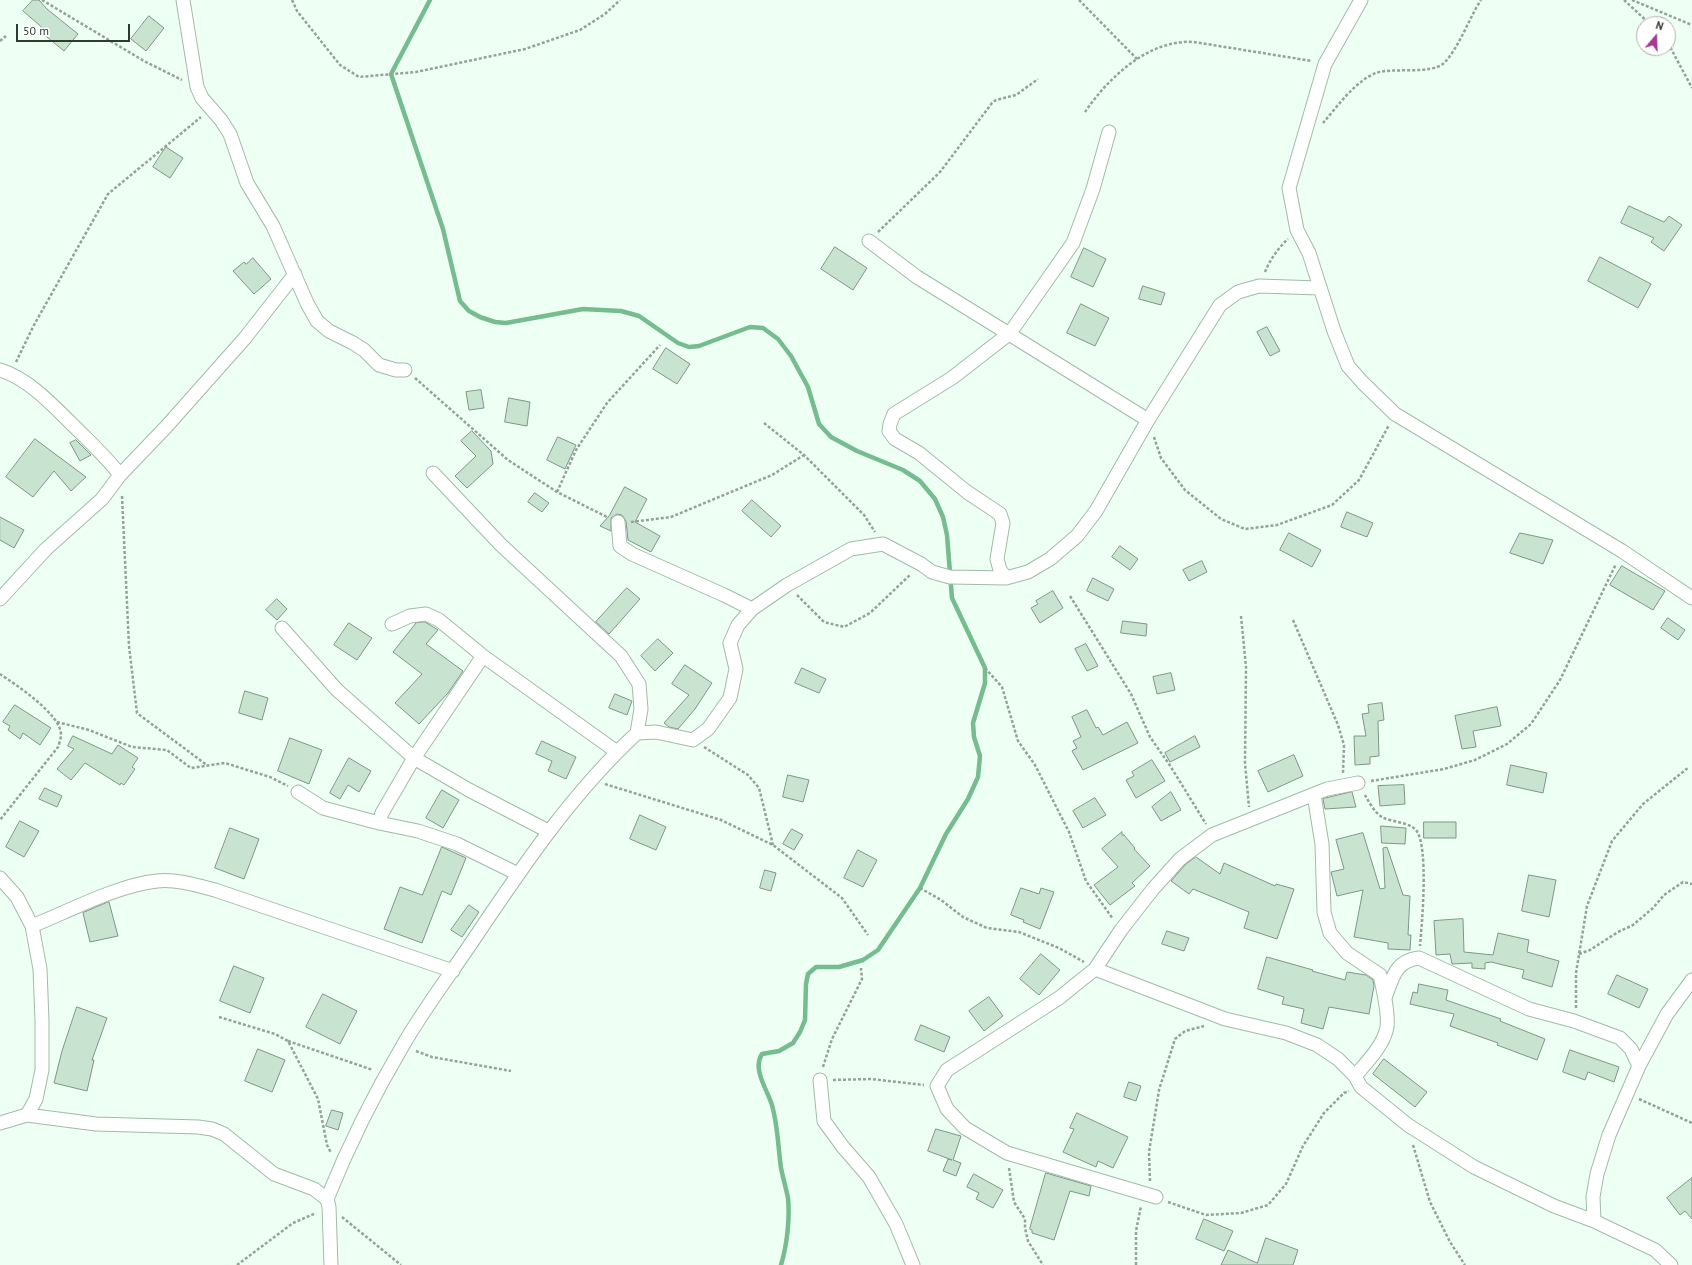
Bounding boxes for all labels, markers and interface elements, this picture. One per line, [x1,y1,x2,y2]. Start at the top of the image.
scale bar [18,16,132,42]
north arrow [1636,16,1676,56]
text: N [1654,18,1665,33]
text: 50 m [23,23,49,38]

